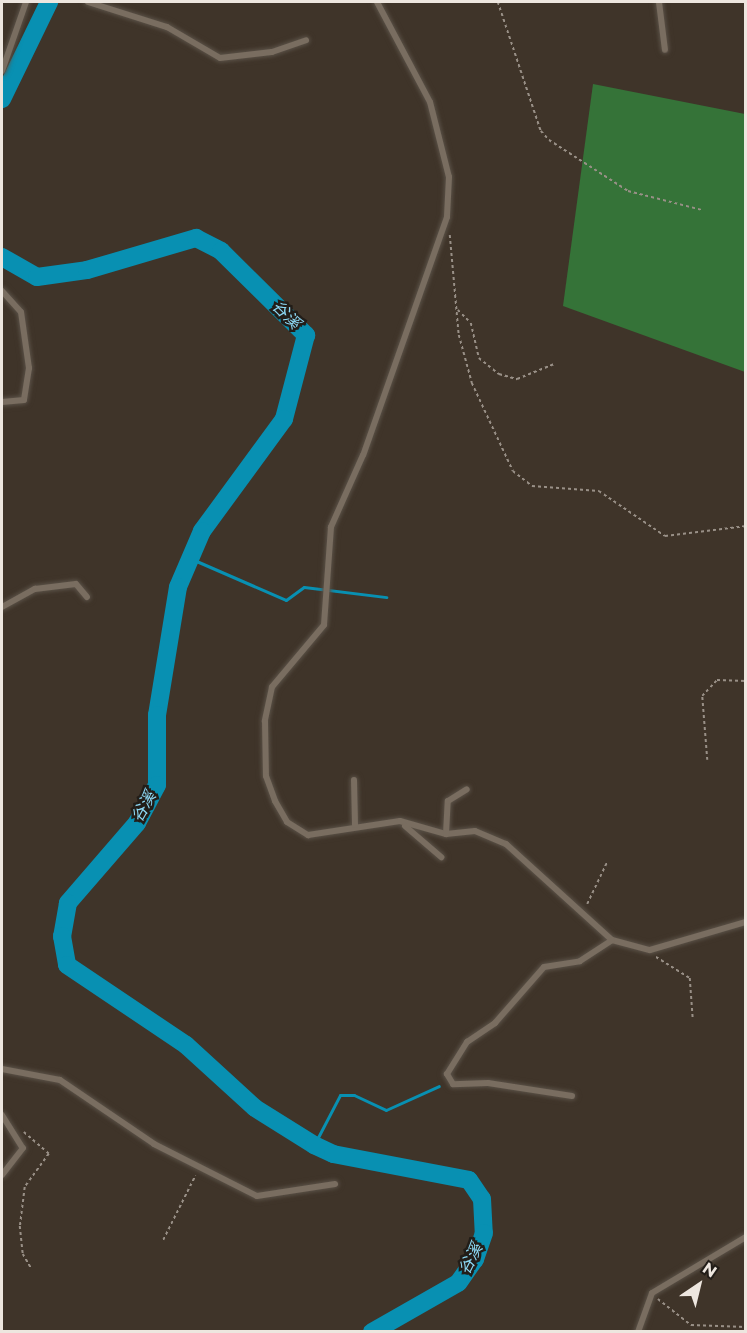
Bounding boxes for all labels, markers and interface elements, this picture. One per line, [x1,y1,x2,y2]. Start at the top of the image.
water label: 谷溪 [268,297,304,333]
water label: 谷溪 [128,788,160,826]
water label: 谷溪 [455,1240,487,1278]
north arrow [669,1255,729,1315]
text: N [699,1258,720,1281]

